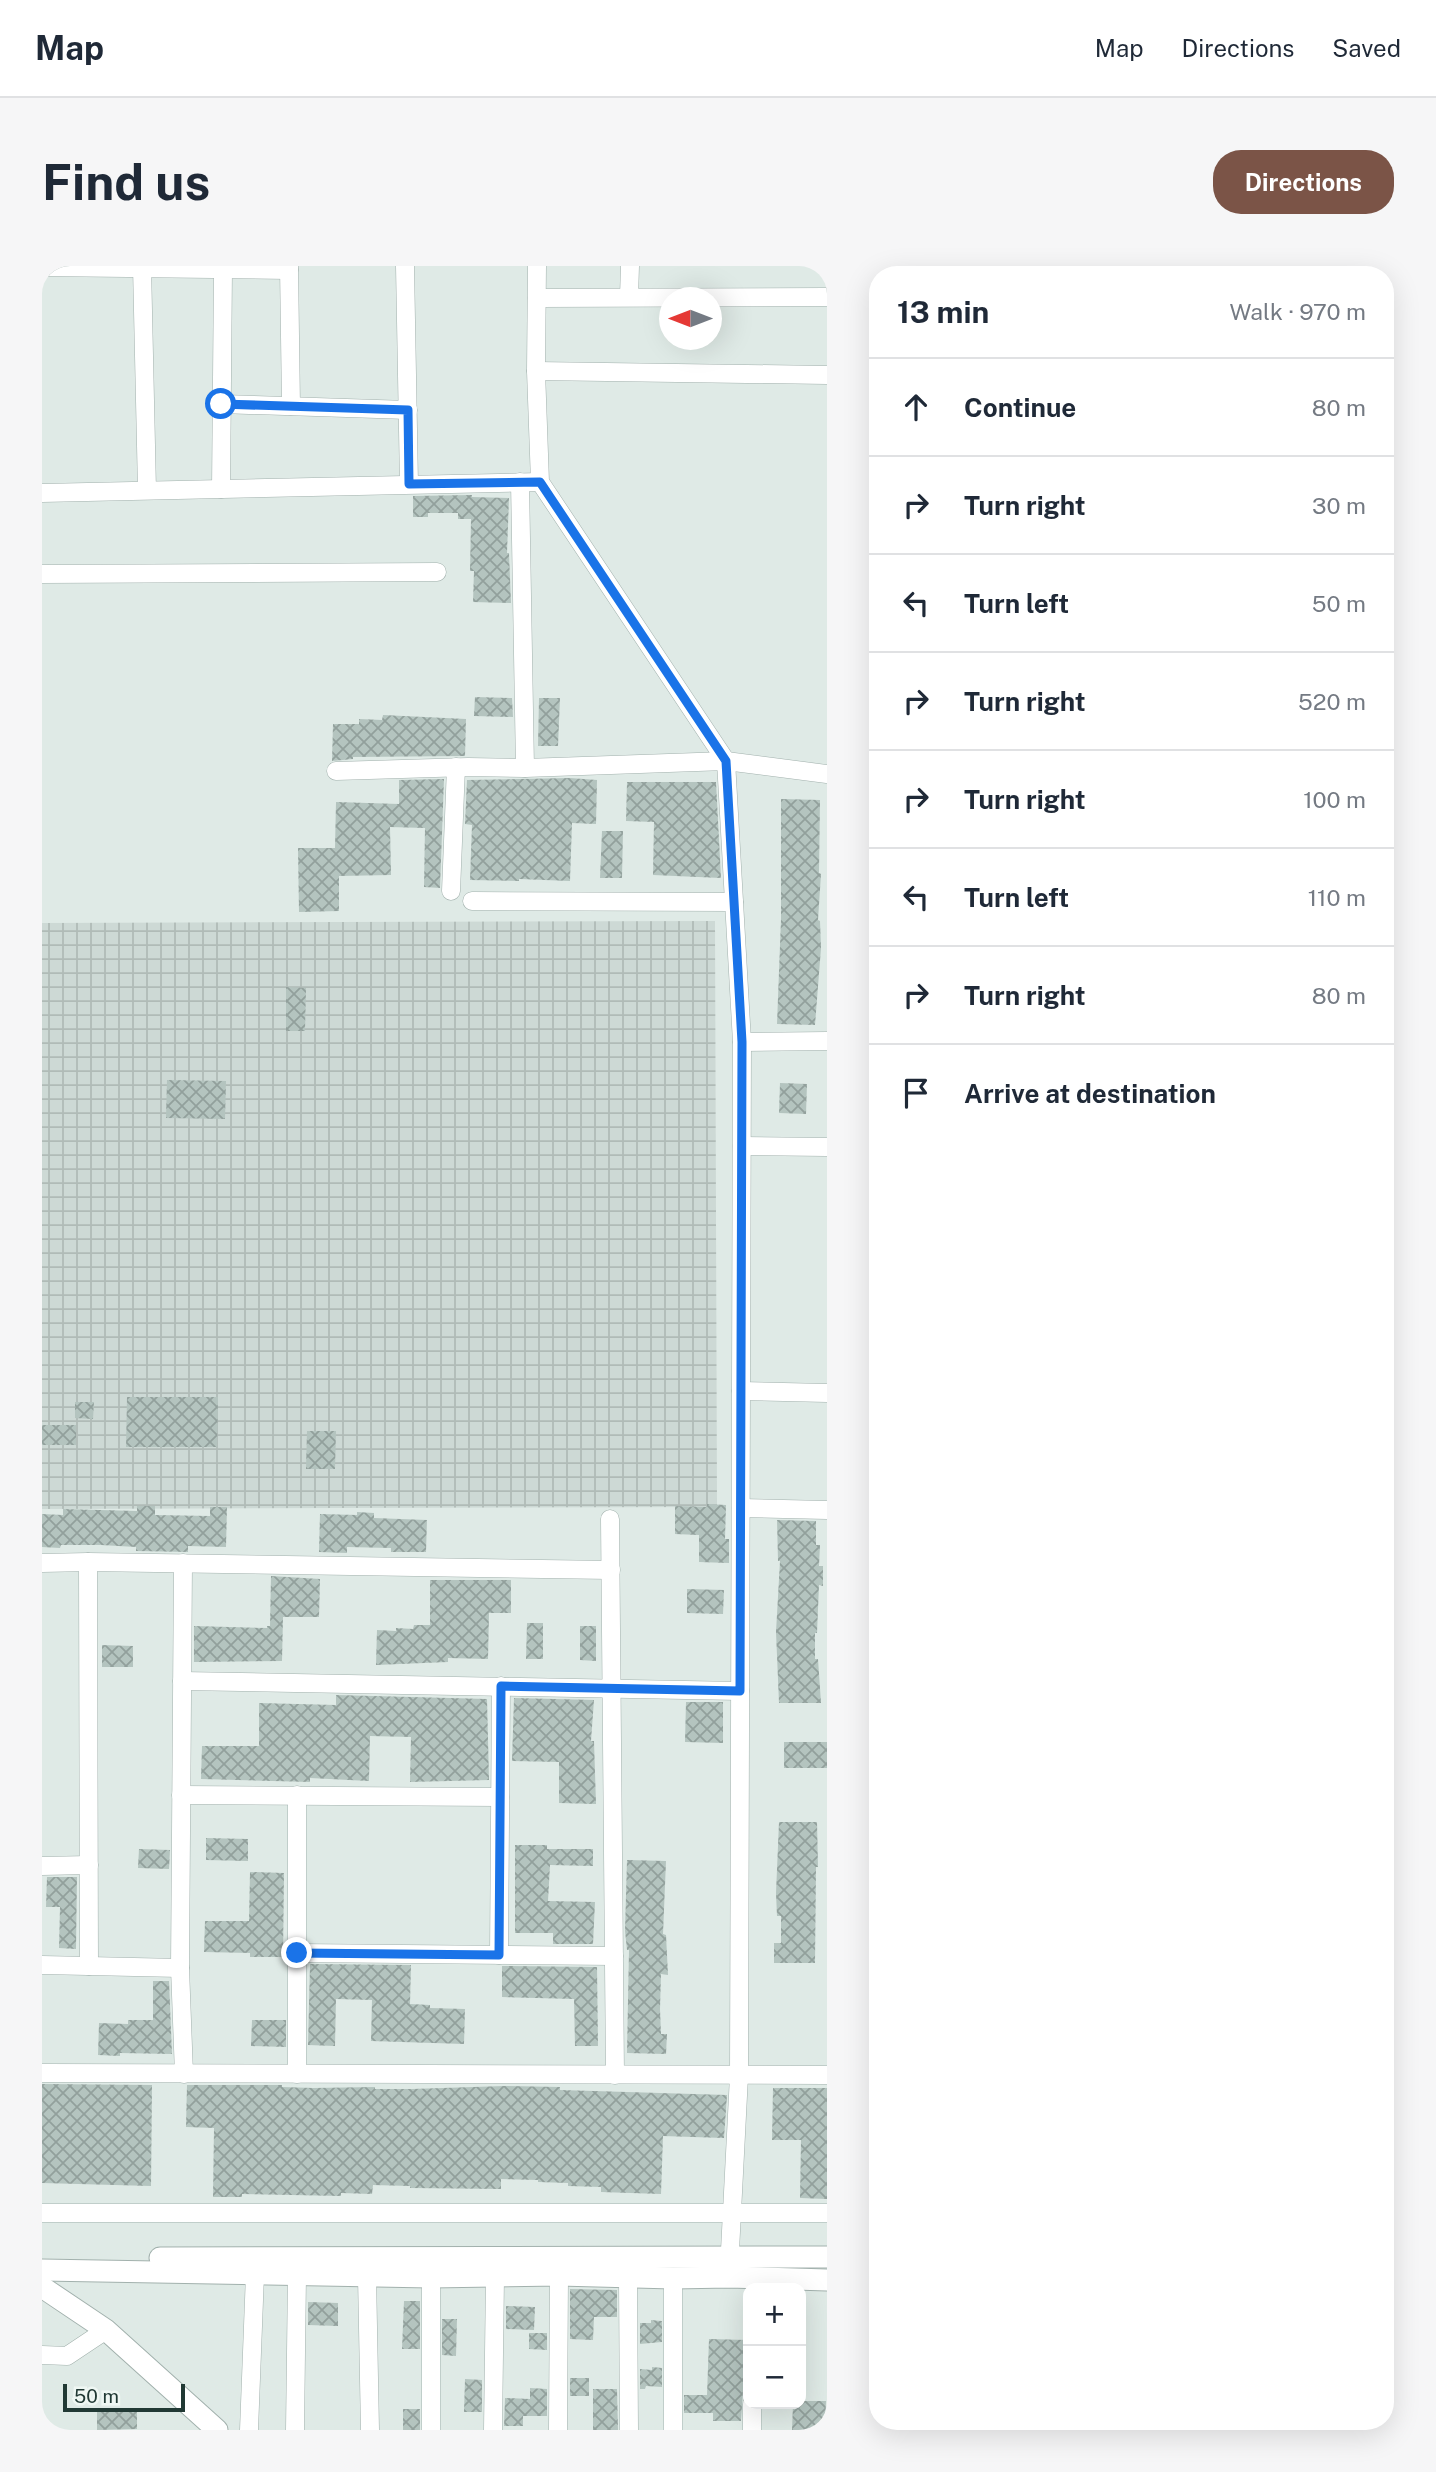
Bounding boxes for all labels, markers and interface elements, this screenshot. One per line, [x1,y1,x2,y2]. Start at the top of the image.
text: Map [35,29,104,67]
text: Map [1095,34,1144,62]
text: Directions [1182,34,1294,62]
text: Saved [1332,34,1401,62]
button: Directions [1213,150,1394,214]
text: Find us [42,153,210,211]
north arrow [659,287,722,350]
text: 13 min [897,294,989,330]
text: Walk · 970 m [1229,298,1366,325]
route start [205,388,236,419]
icon: ahead [897,388,935,426]
text: Continue [964,392,1076,423]
text: 80 m [1312,394,1366,421]
icon: right [897,486,935,524]
text: Turn right [964,490,1086,521]
text: 30 m [1312,492,1366,519]
icon: left [897,584,935,622]
text: Turn left [964,588,1069,619]
text: 50 m [1312,590,1366,617]
icon: right [897,682,935,720]
text: Turn right [964,686,1086,717]
text: 520 m [1298,688,1366,715]
icon: right [897,780,935,818]
text: Turn right [964,784,1086,815]
text: 100 m [1303,786,1366,813]
icon: left [897,878,935,916]
text: Turn left [964,882,1069,913]
text: 110 m [1308,884,1366,911]
icon: right [897,976,935,1014]
text: Turn right [964,980,1086,1011]
text: 80 m [1312,982,1366,1009]
icon: arrive [897,1074,935,1112]
text: Arrive at destination [964,1078,1216,1109]
route end [281,1937,312,1968]
map controls [743,2283,806,2409]
button: + [743,2283,806,2346]
button: − [743,2346,806,2409]
scale bar [63,2381,186,2413]
text: 50 m [74,2385,119,2407]

